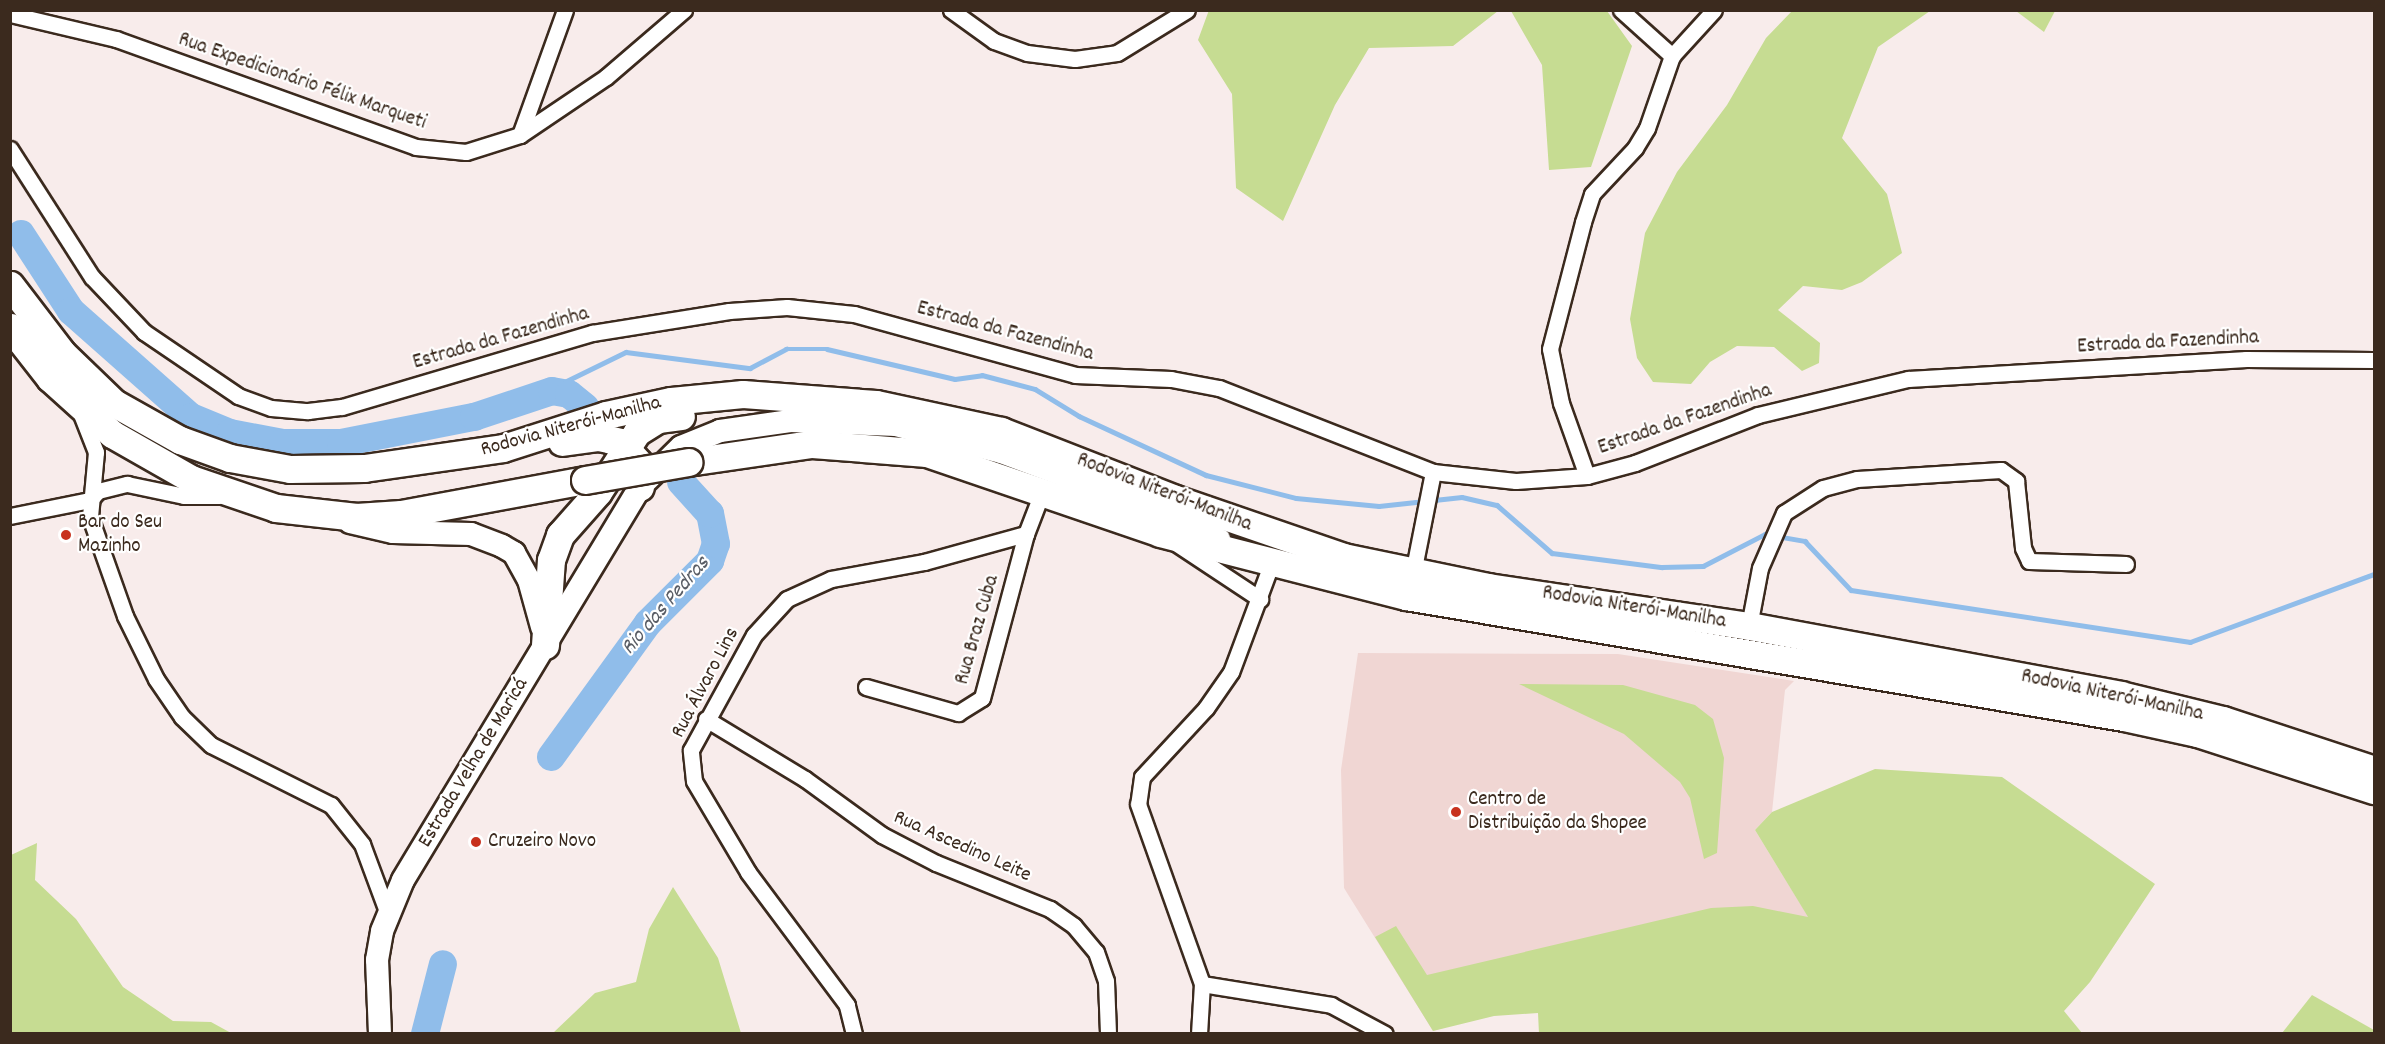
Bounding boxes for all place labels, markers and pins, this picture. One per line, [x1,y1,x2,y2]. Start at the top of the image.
place label: Bar do Seu Mazinho [78,510,162,560]
marker: Bar do Seu Mazinho [59,528,73,542]
place label: Centro de Distribuição da Shopee [1468,787,1647,837]
marker: Centro de Distribuição da Shopee [1449,805,1463,819]
place label: Cruzeiro Novo [488,829,596,855]
marker: Cruzeiro Novo [469,835,483,849]

